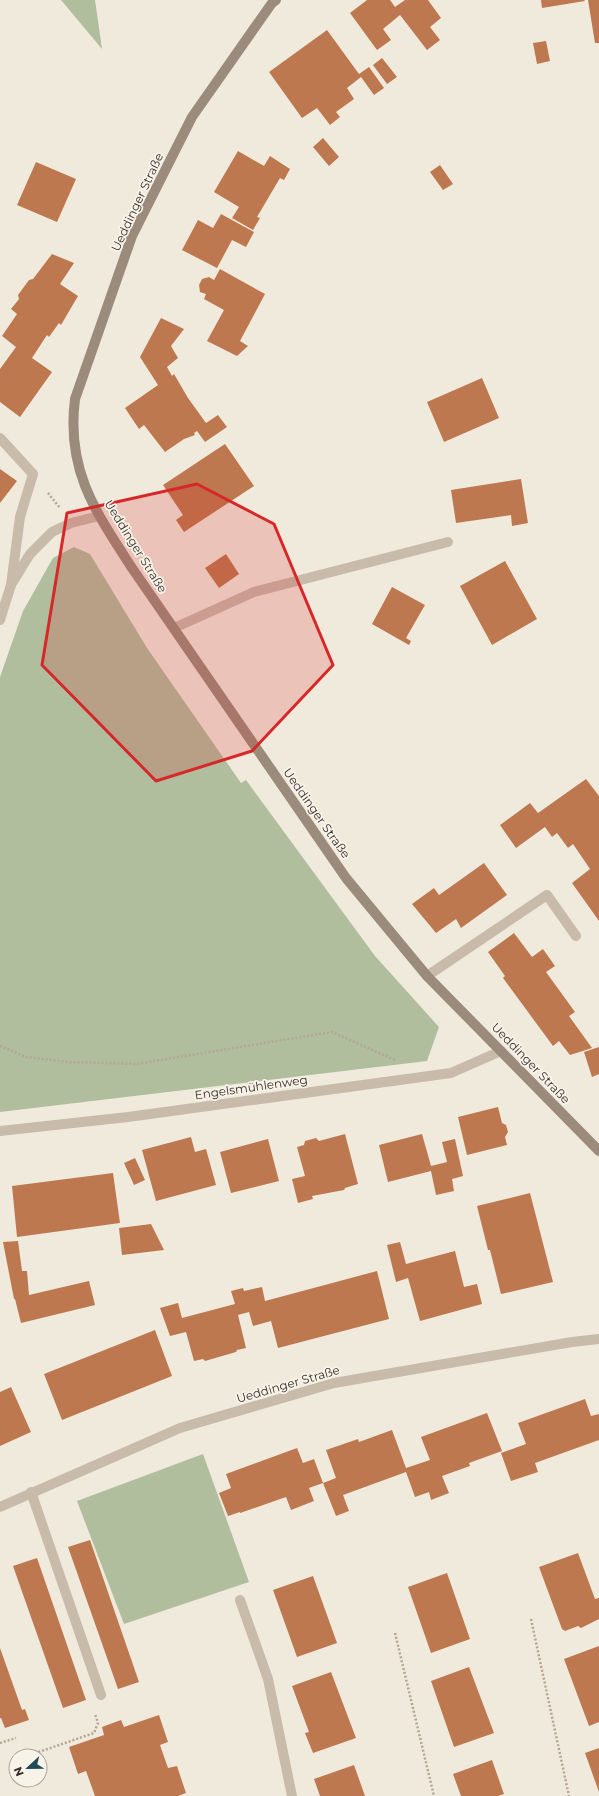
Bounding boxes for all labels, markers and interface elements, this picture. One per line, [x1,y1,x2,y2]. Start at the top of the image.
street label: Ueddinger Straße [108,150,166,254]
street label: Ueddinger Straße [101,497,171,595]
street label: Ueddinger Straße [280,765,354,861]
street label: Ueddinger Straße [489,1019,573,1107]
street label: Engelsmühlenweg [194,1072,308,1102]
street label: Ueddinger Straße [235,1362,341,1406]
north arrow [8,1748,48,1788]
text: N [11,1765,27,1778]

